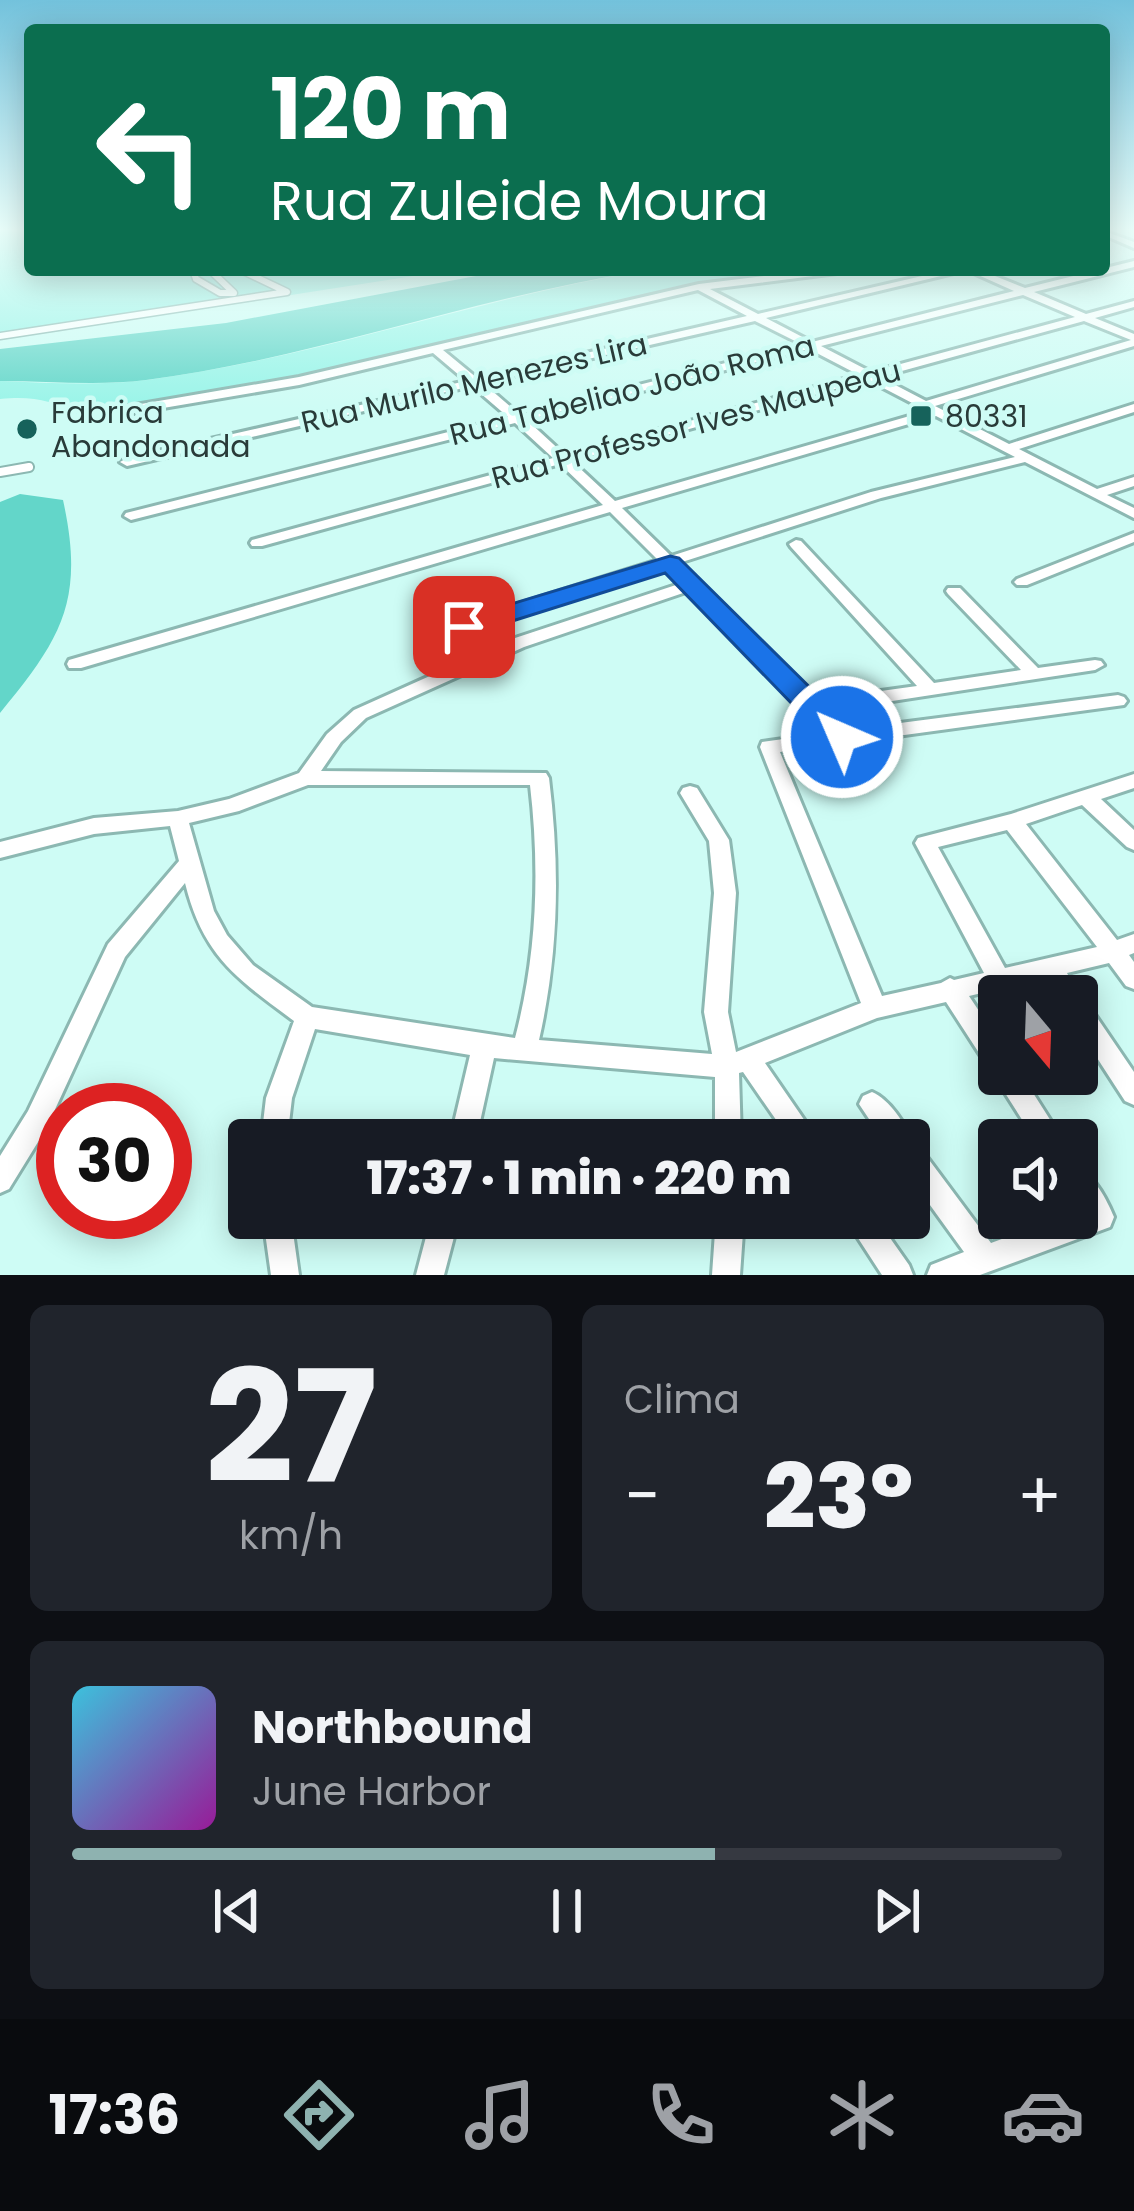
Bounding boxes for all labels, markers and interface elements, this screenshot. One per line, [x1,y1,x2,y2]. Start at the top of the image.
text: 120 m [270,51,511,168]
icon: left [72,72,228,228]
text: Rua Zuleide Moura [270,163,769,239]
street label: Rua Murilo Menezes Lira [297,322,651,444]
street label: Rua Tabeliao João Roma [445,324,819,456]
street label: Rua Professor Ives Maupeau [487,349,905,499]
place label: Fabrica Abandonada [51,391,251,468]
place label: 80331 [945,395,1028,438]
marker: 80331 [908,403,934,429]
marker: Fabrica Abandonada [14,416,40,442]
pin [413,576,515,678]
icon: arrive [431,594,497,660]
position arrow [779,674,905,800]
north arrow [978,975,1098,1095]
map controls [978,975,1098,1239]
speed limit sign: 30 [36,1083,192,1239]
button: sound [978,1119,1098,1239]
text: 17:37 · 1 min · 220 m [366,1147,792,1210]
text: 27 [205,1318,377,1537]
text: Clima [624,1372,740,1427]
text: 23° [764,1433,913,1560]
text: − [624,1450,660,1542]
text: + [1017,1450,1062,1542]
text: km/h [239,1508,343,1563]
text: Northbound [252,1696,533,1759]
text: June Harbor [252,1764,491,1819]
icon: previous [204,1878,270,1944]
icon: pause [534,1878,600,1944]
icon: next [864,1878,930,1944]
icon: directions [277,2073,361,2157]
icon: music [458,2073,542,2157]
icon: phone [639,2073,723,2157]
icon: climate [820,2073,904,2157]
icon: car [1001,2073,1085,2157]
text: 17:36 [49,2077,180,2153]

